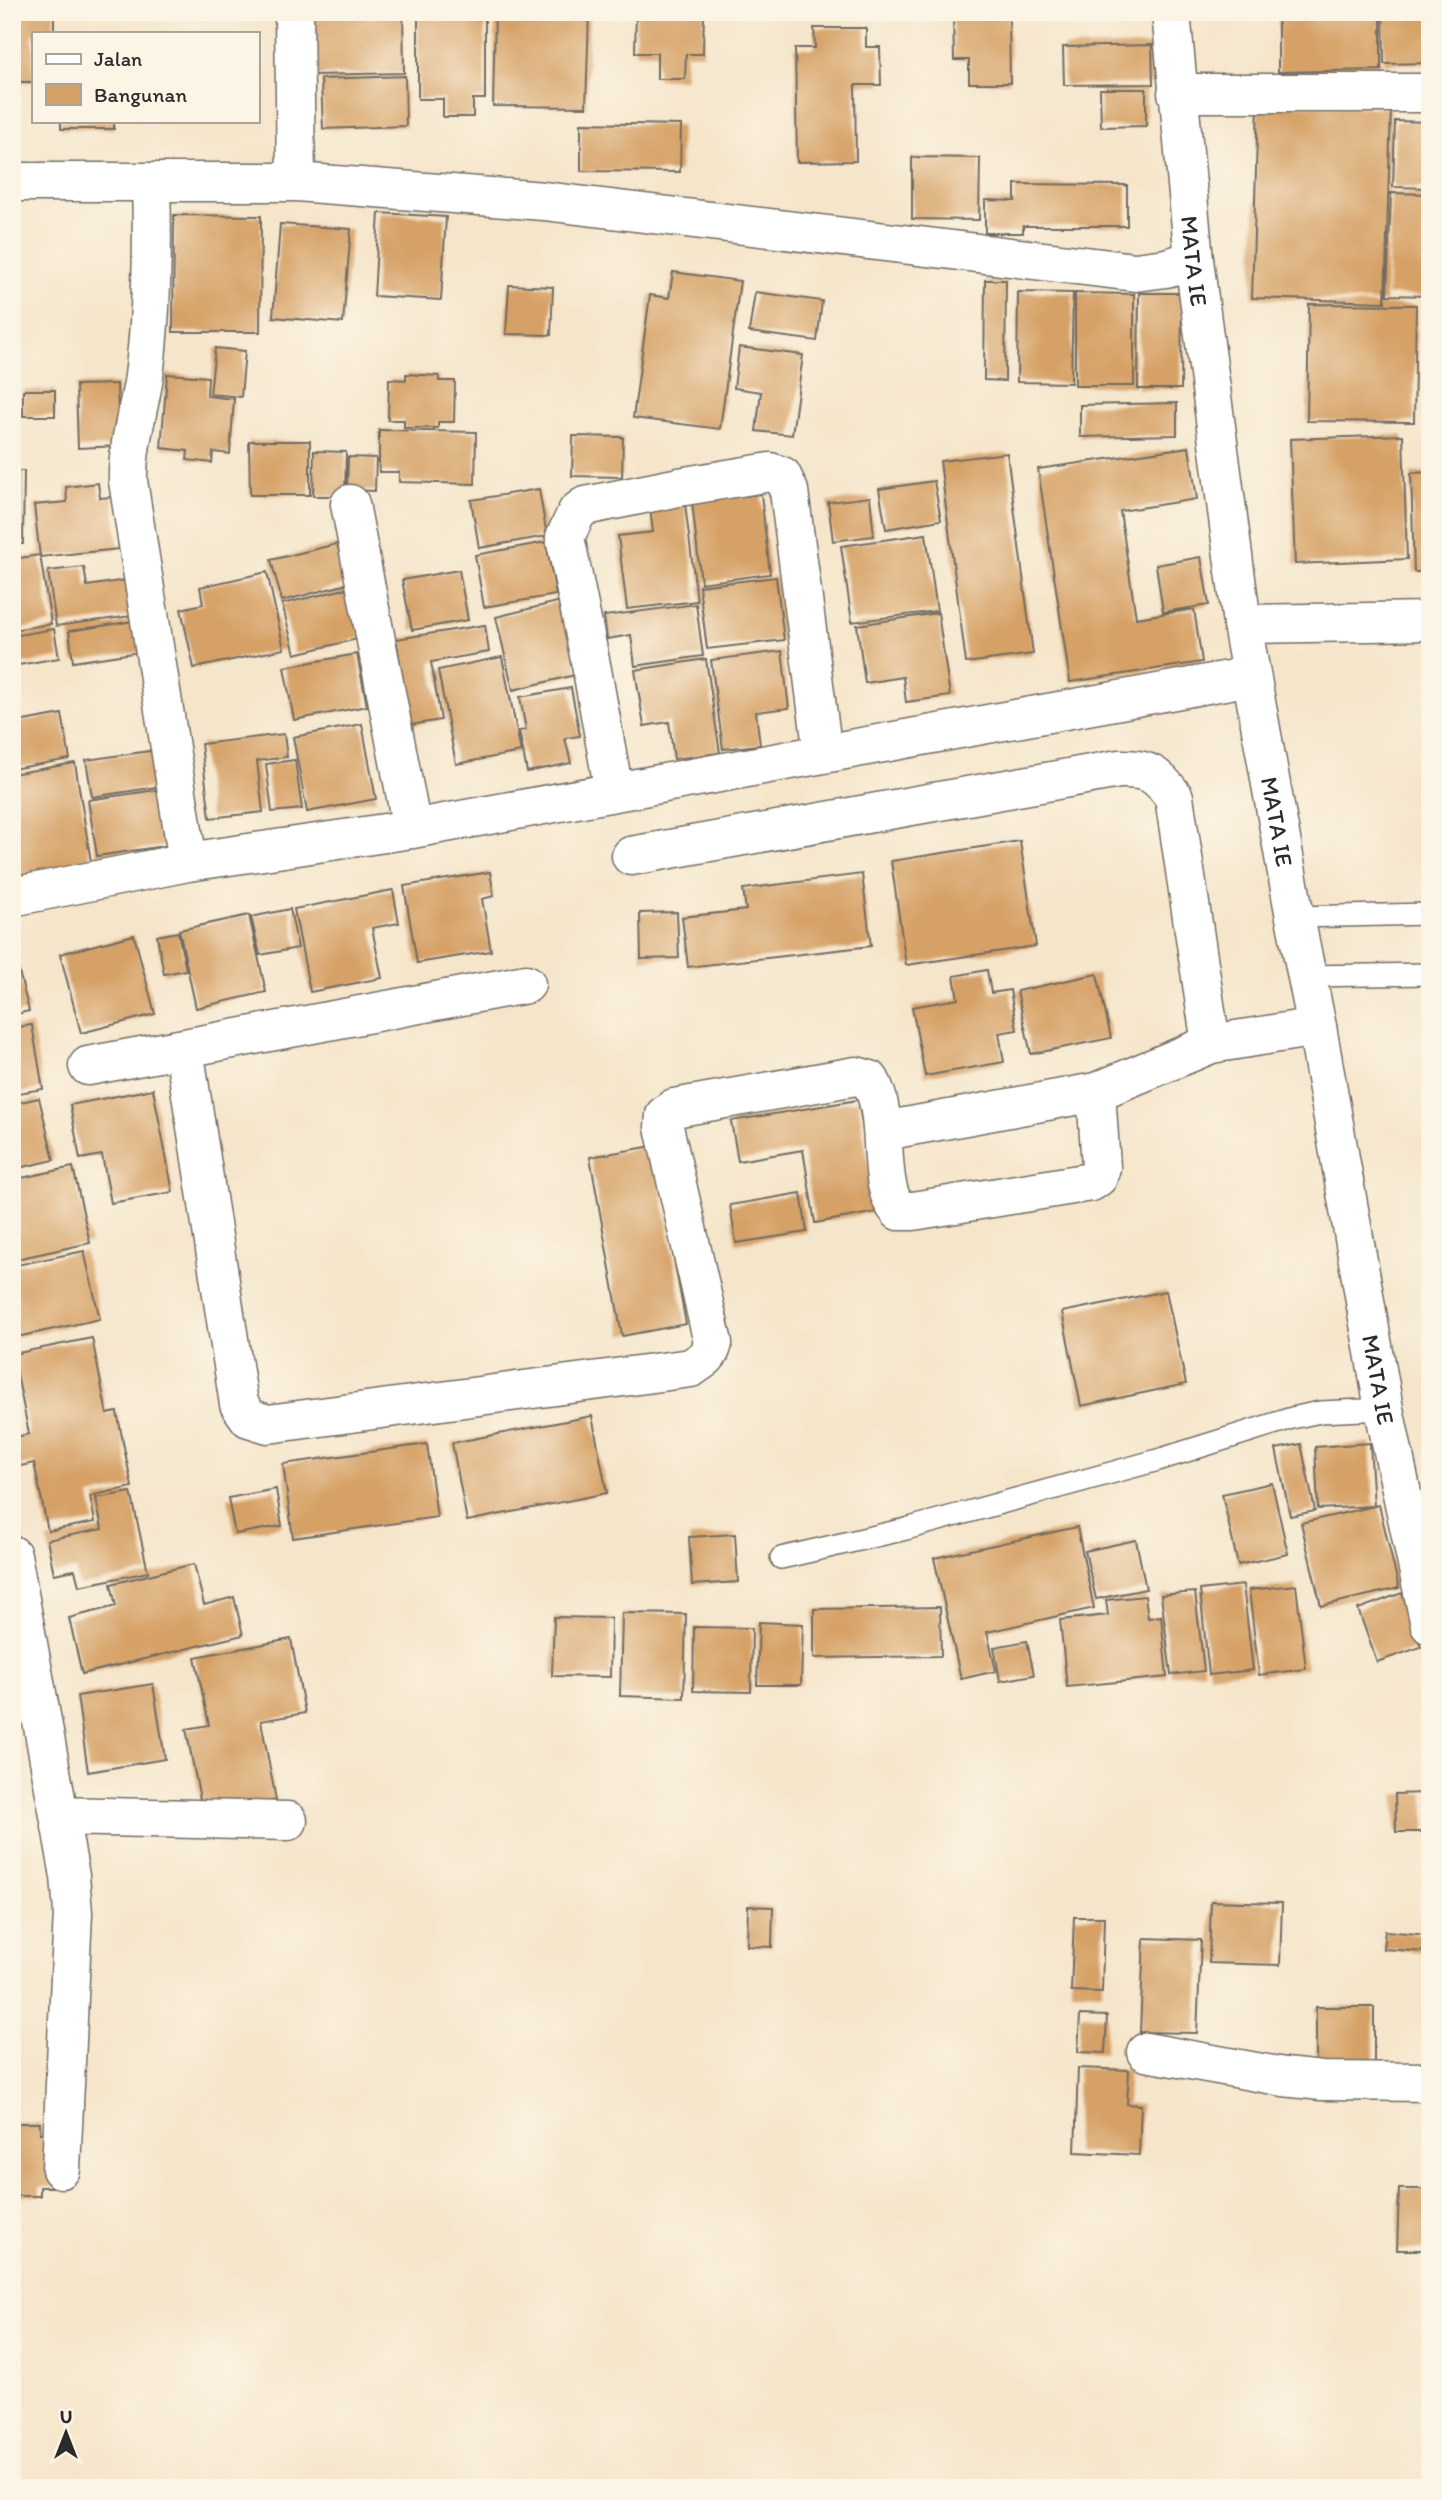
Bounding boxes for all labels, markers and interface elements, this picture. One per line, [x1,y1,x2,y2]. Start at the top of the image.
legend [32,32,259,122]
text: Jalan [94,46,142,71]
text: Bangunan [94,82,187,107]
street label: MATA IE [1175,214,1214,308]
street label: MATA IE [1255,774,1300,869]
street label: MATA IE [1357,1332,1401,1427]
north arrow [32,2398,102,2468]
text: U [60,2405,72,2428]

